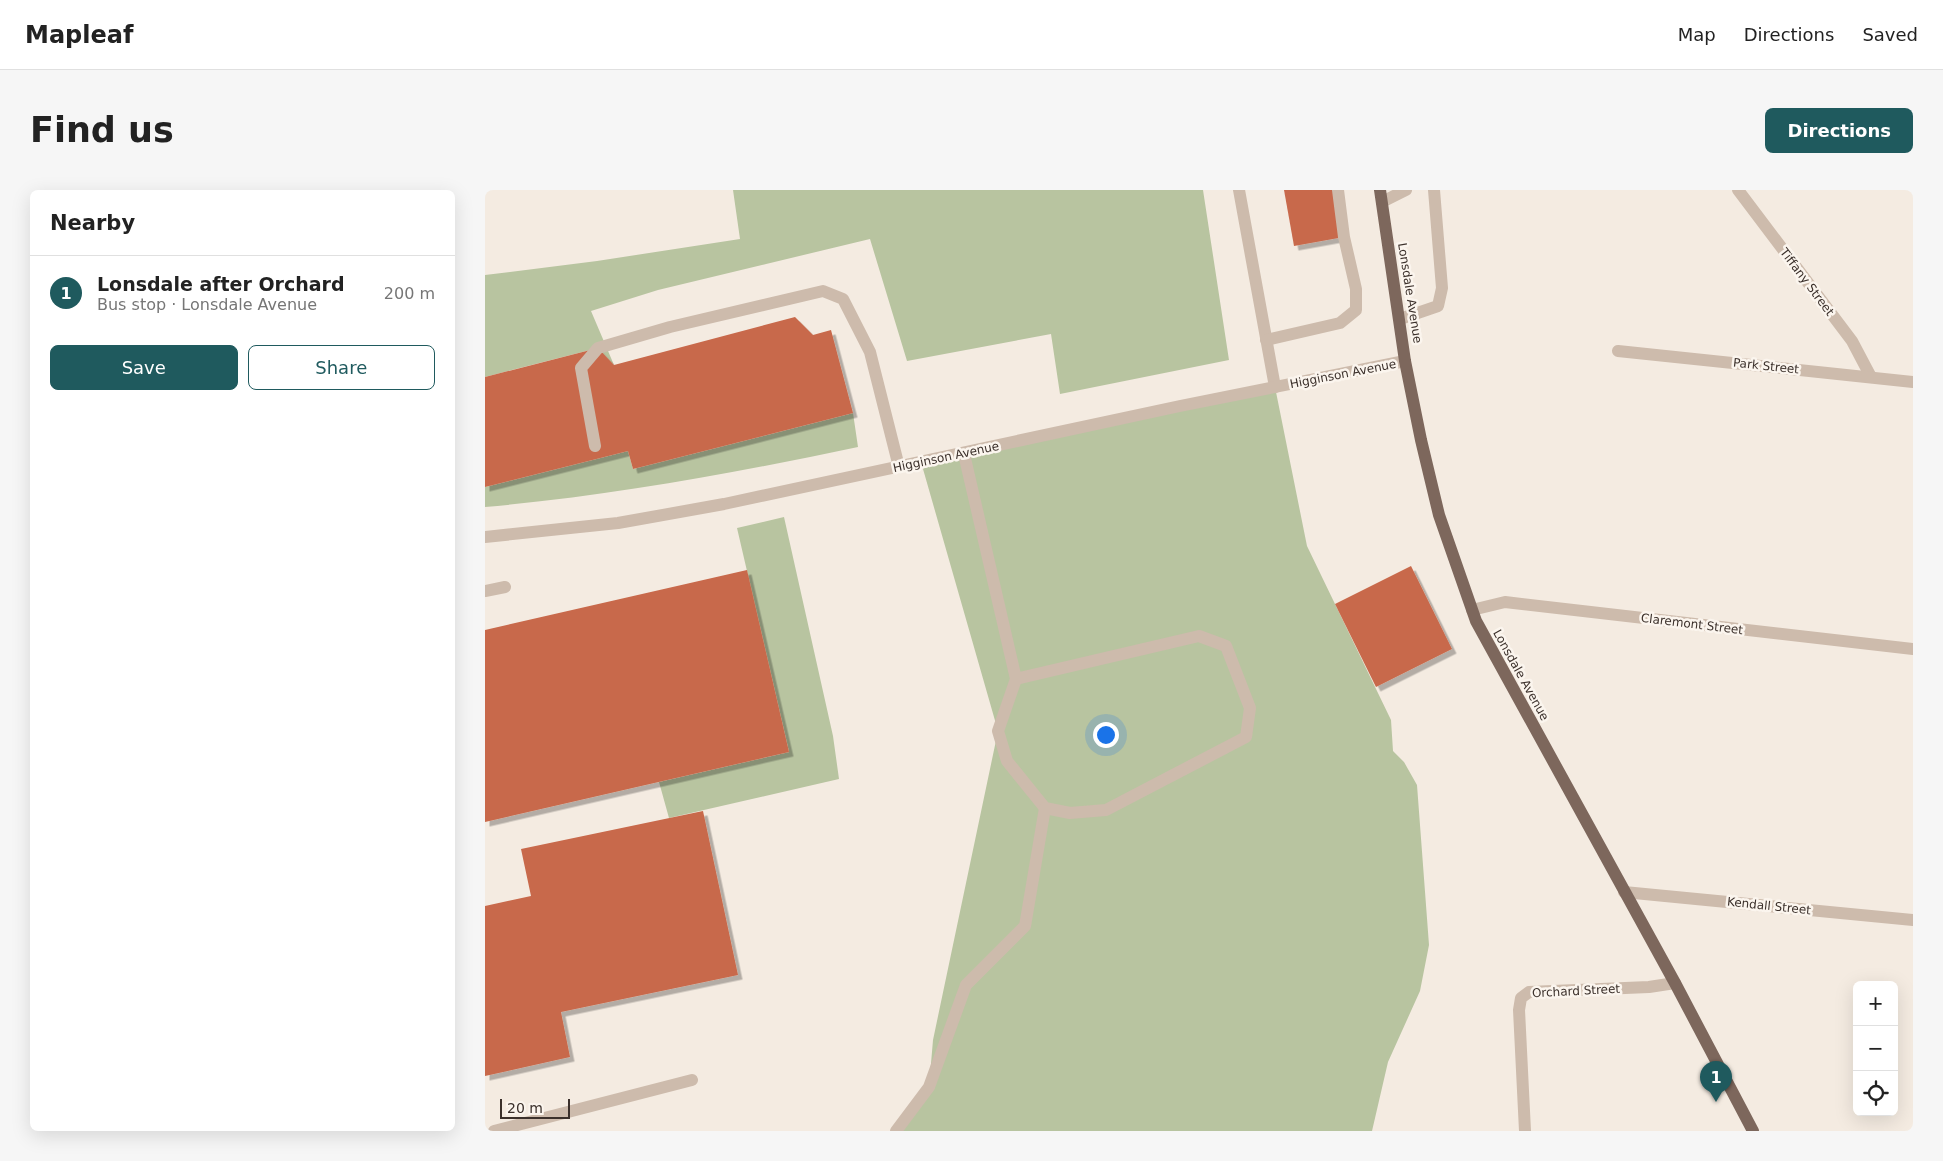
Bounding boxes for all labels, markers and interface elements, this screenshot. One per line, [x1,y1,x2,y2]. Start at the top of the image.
text: Mapleaf [25,21,133,49]
text: Map [1678,24,1716,45]
text: Directions [1744,24,1834,45]
text: Saved [1862,24,1918,45]
button: Directions [1765,108,1913,153]
text: Find us [30,110,174,150]
text: Nearby [50,211,135,235]
street label: Lonsdale Avenue [1395,242,1425,344]
street label: Tiffany Street [1776,245,1837,319]
text: Lonsdale after Orchard [97,273,345,295]
text: 1 [60,284,72,303]
text: 200 m [384,284,435,303]
text: Bus stop · Lonsdale Avenue [97,295,317,314]
button: Save [50,345,238,390]
button: Share [248,345,435,390]
street label: Park Street [1732,356,1800,376]
street label: Higginson Avenue [1289,357,1397,391]
street label: Higginson Avenue [892,439,1000,475]
street label: Claremont Street [1640,611,1744,637]
street label: Lonsdale Avenue [1490,627,1552,723]
your location [1093,722,1119,748]
street label: Kendall Street [1726,895,1812,917]
map controls [1853,981,1898,1116]
button: + [1853,981,1898,1026]
street label: Orchard Street [1532,982,1621,1000]
button: − [1853,1026,1898,1071]
pin: 1 [1700,1061,1732,1102]
button: locate [1853,1071,1898,1116]
scale bar [500,1096,570,1119]
text: 20 m [507,1100,543,1116]

